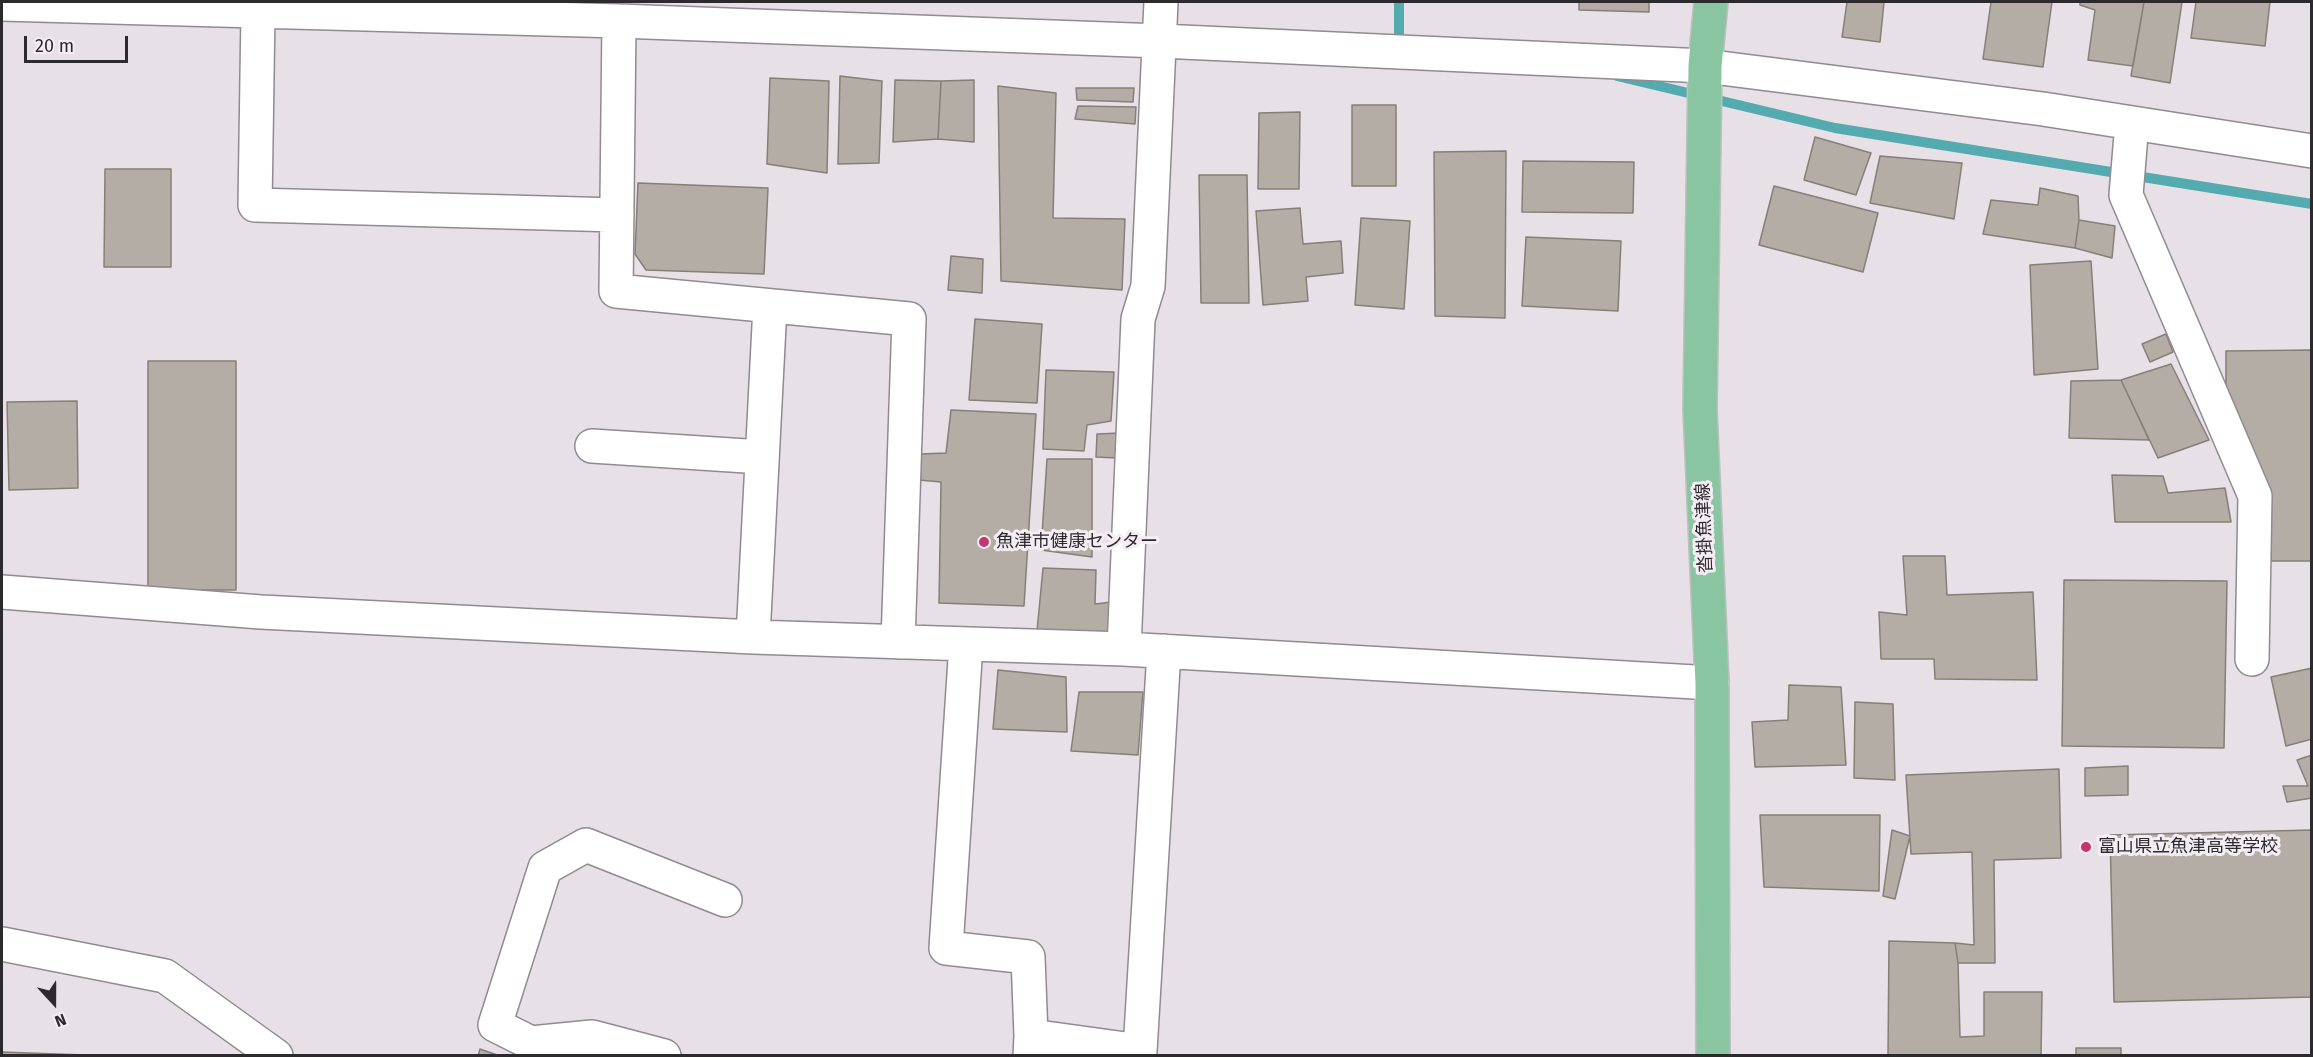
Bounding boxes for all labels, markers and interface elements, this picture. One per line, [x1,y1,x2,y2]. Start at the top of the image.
scale bar [27,24,130,62]
text: 20 m [35,35,74,57]
street label: 沓掛魚津線 [1693,483,1717,573]
place label: 魚津市健康センター [996,531,1158,553]
marker: 魚津市健康センター [977,535,991,549]
place label: 富山県立魚津高等学校 [2098,836,2278,858]
marker: 富山県立魚津高等学校 [2079,840,2093,854]
north arrow [24,973,84,1033]
text: N [52,1009,69,1031]

